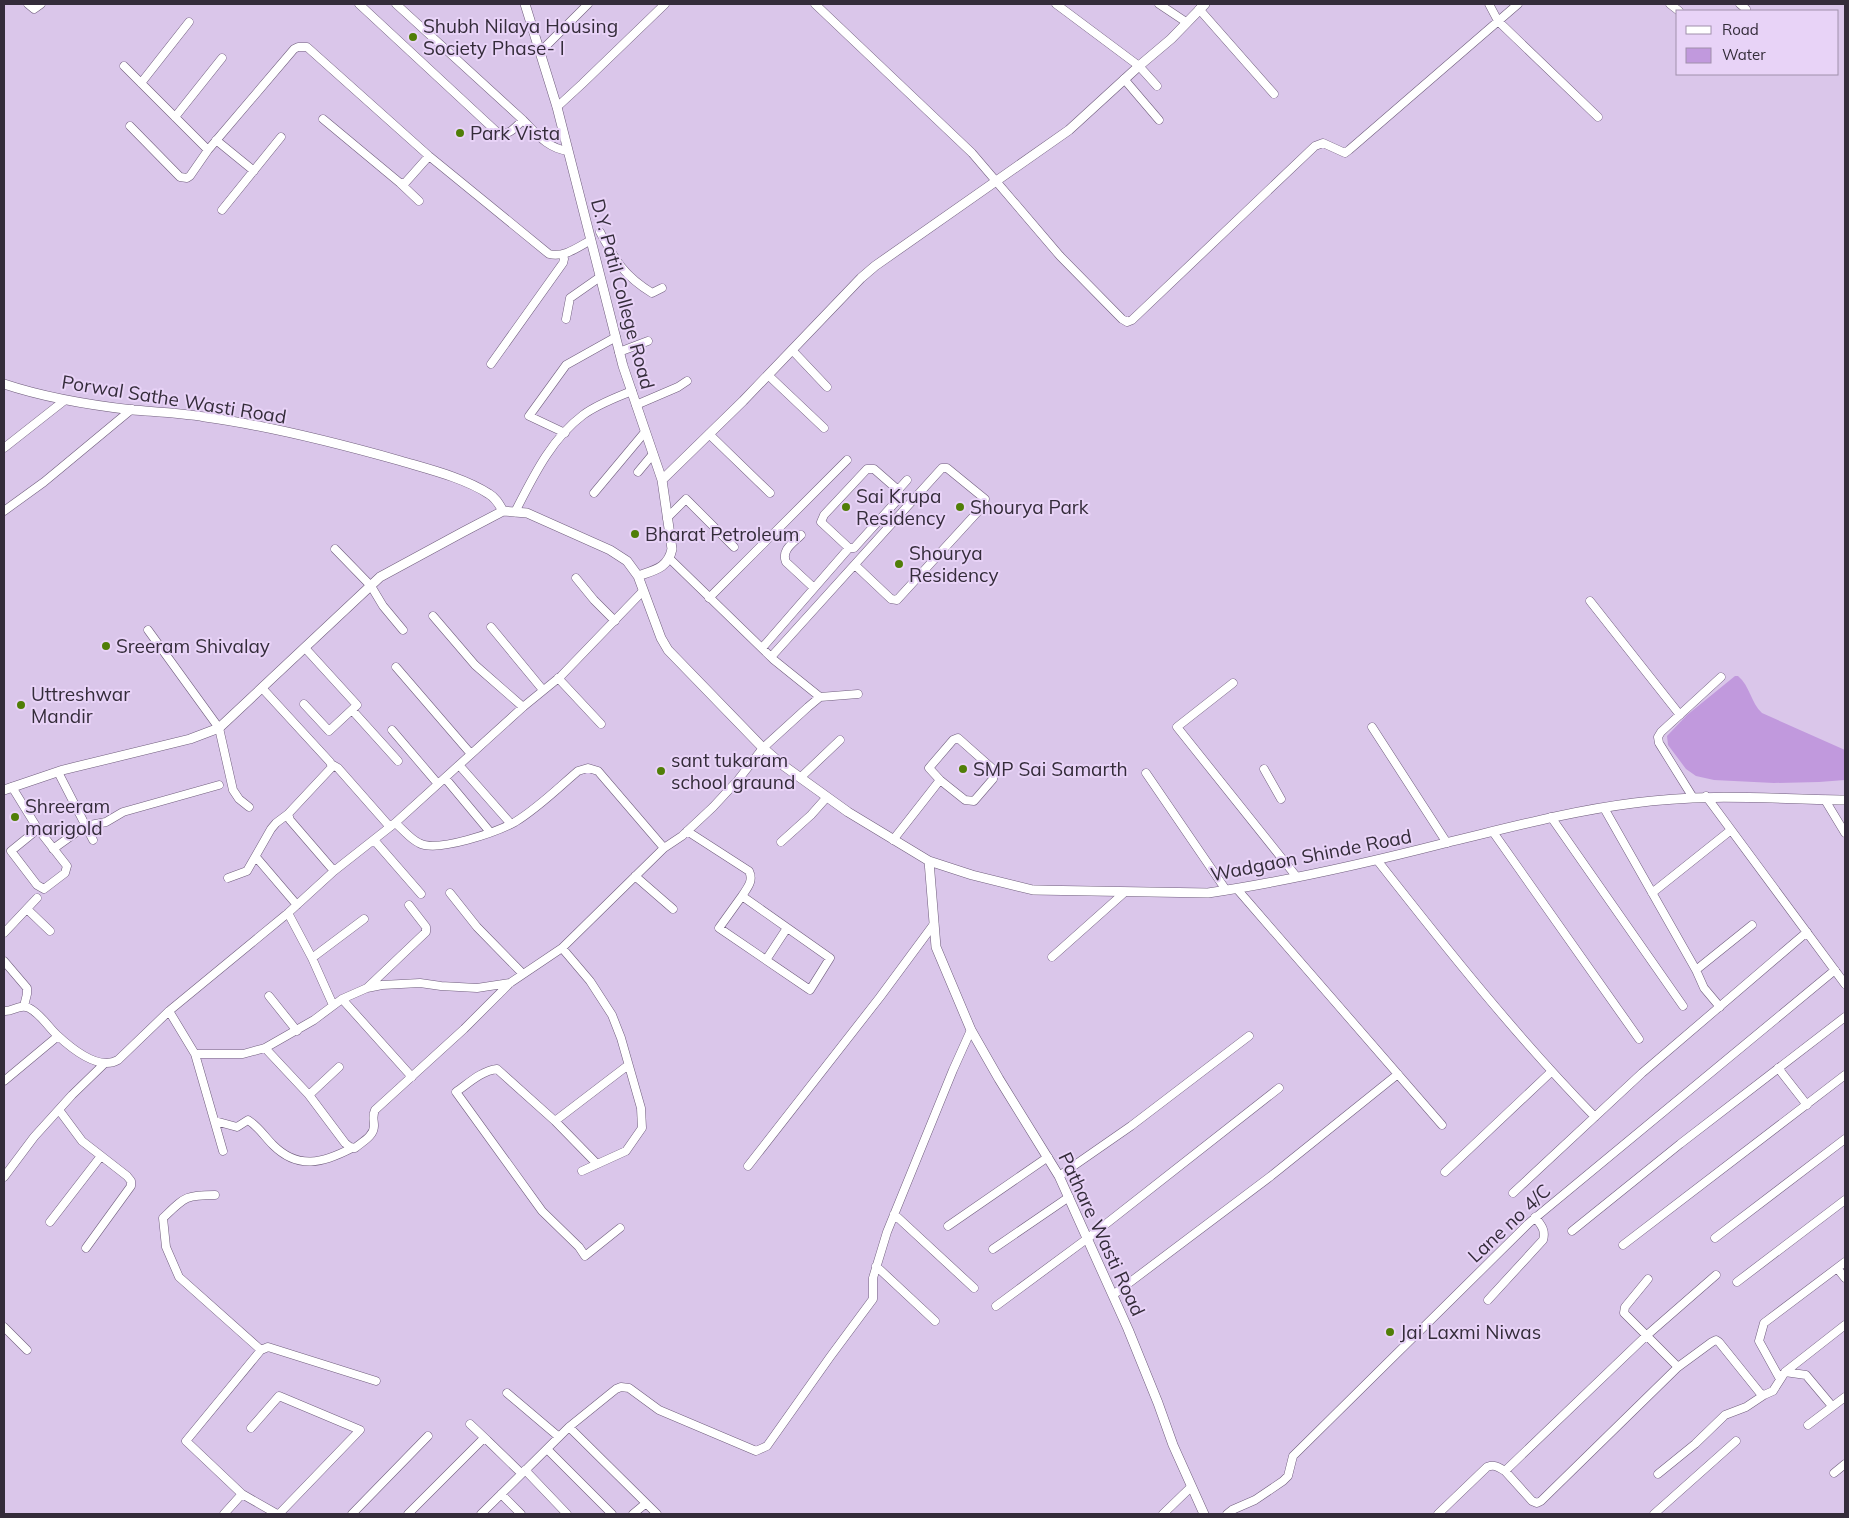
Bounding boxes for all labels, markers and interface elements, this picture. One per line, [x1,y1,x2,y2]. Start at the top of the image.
legend [1676,10,1839,75]
place label: Shubh Nilaya Housing Society Phase- I [423,14,618,60]
text: Road [1722,20,1759,39]
marker: Shubh Nilaya Housing Society Phase- I [407,31,419,43]
text: Water [1722,45,1766,64]
place label: Park Vista [470,121,560,145]
marker: Park Vista [454,127,466,139]
street label: D.Y. Patil College Road [586,196,660,392]
street label: Porwal Sathe Wasti Road [60,369,288,429]
place label: Sai Krupa Residency [856,484,946,530]
place label: Shourya Park [970,495,1089,519]
marker: Sai Krupa Residency [840,501,852,513]
marker: Shourya Park [954,501,966,513]
place label: Bharat Petroleum [645,522,799,546]
marker: Bharat Petroleum [629,528,641,540]
place label: Shourya Residency [909,541,999,587]
marker: Shourya Residency [893,558,905,570]
place label: Sreeram Shivalay [116,634,270,658]
marker: Sreeram Shivalay [100,640,112,652]
place label: Uttreshwar Mandir [31,682,130,728]
marker: Uttreshwar Mandir [15,699,27,711]
place label: sant tukaram school graund [671,748,795,794]
place label: SMP Sai Samarth [973,757,1128,781]
marker: SMP Sai Samarth [957,763,969,775]
marker: sant tukaram school graund [655,765,667,777]
place label: Shreeram marigold [25,794,110,840]
marker: Shreeram marigold [9,811,21,823]
street label: Wadgaon Shinde Road [1208,824,1414,886]
street label: Pathare Wasti Road [1054,1148,1150,1320]
street label: Lane no 4/C [1462,1178,1556,1268]
place label: Jai Laxmi Niwas [1400,1320,1541,1344]
marker: Jai Laxmi Niwas [1384,1326,1396,1338]

